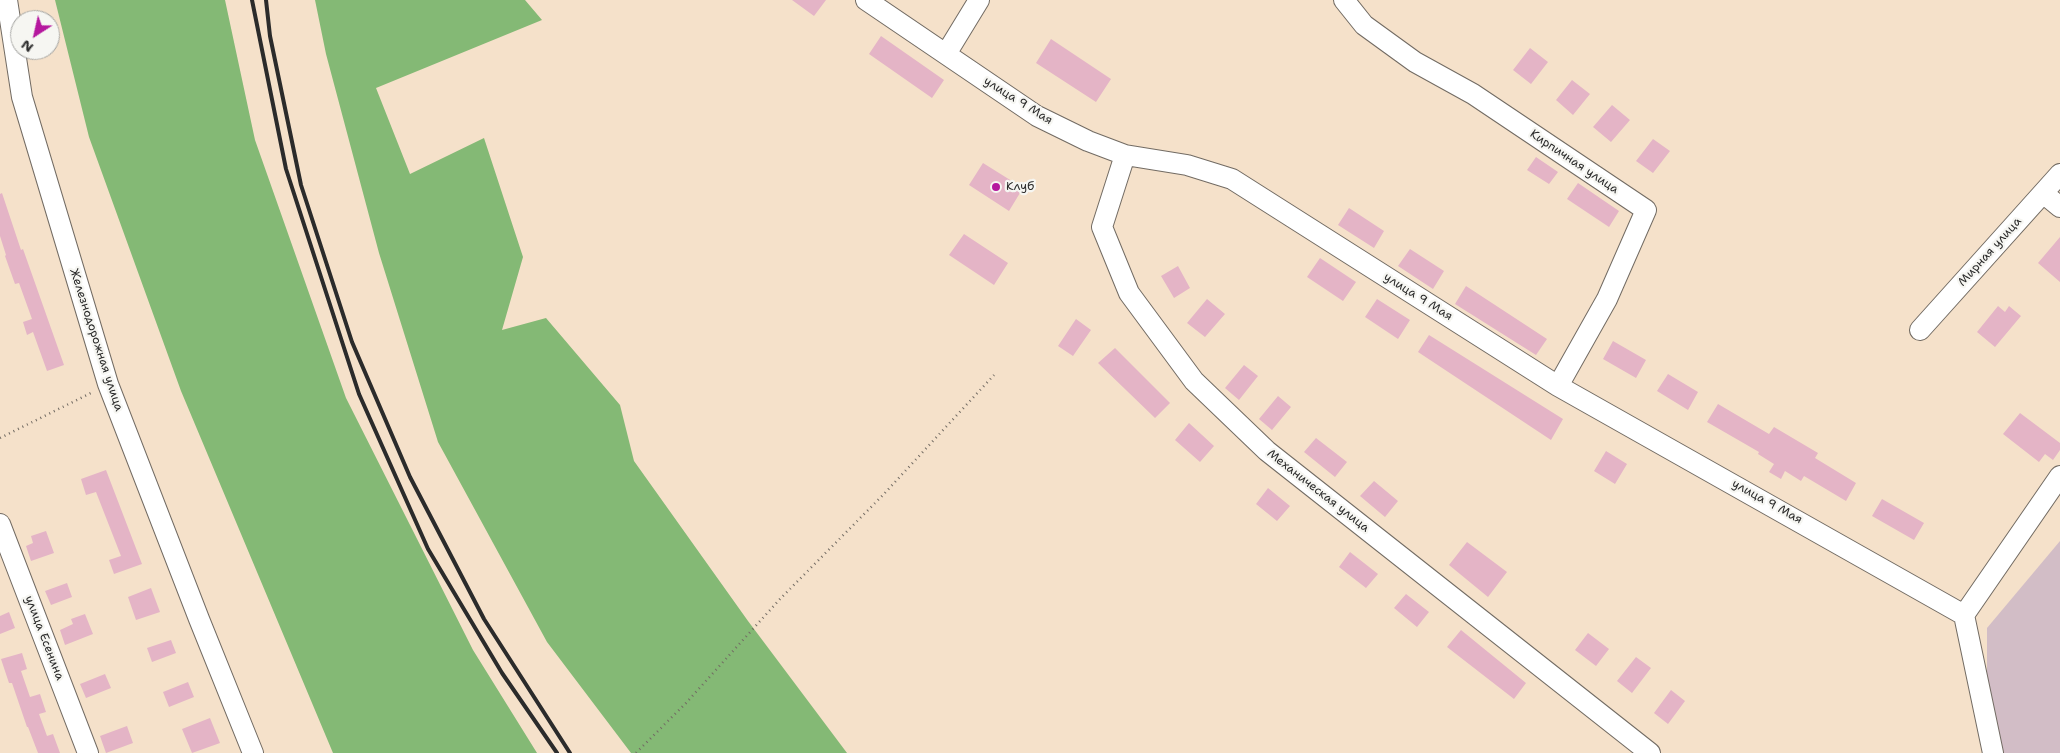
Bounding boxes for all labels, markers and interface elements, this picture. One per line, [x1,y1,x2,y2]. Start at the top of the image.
north arrow [10,10,60,60]
text: N [17,36,37,57]
street label: улица 9 Мая [981,74,1055,128]
street label: Кирпичная улица [1527,127,1621,197]
place label: Клуб [1006,180,1034,194]
marker: Клуб [990,181,1002,193]
street label: Мирная улица [1955,215,2025,289]
street label: Железнодорожная улица [66,267,126,413]
street label: улица 9 Мая [1381,270,1455,324]
street label: Механическая улица [1264,447,1372,535]
street label: улица 9 Мая [1729,477,1805,527]
street label: улица Есенина [21,594,67,682]

